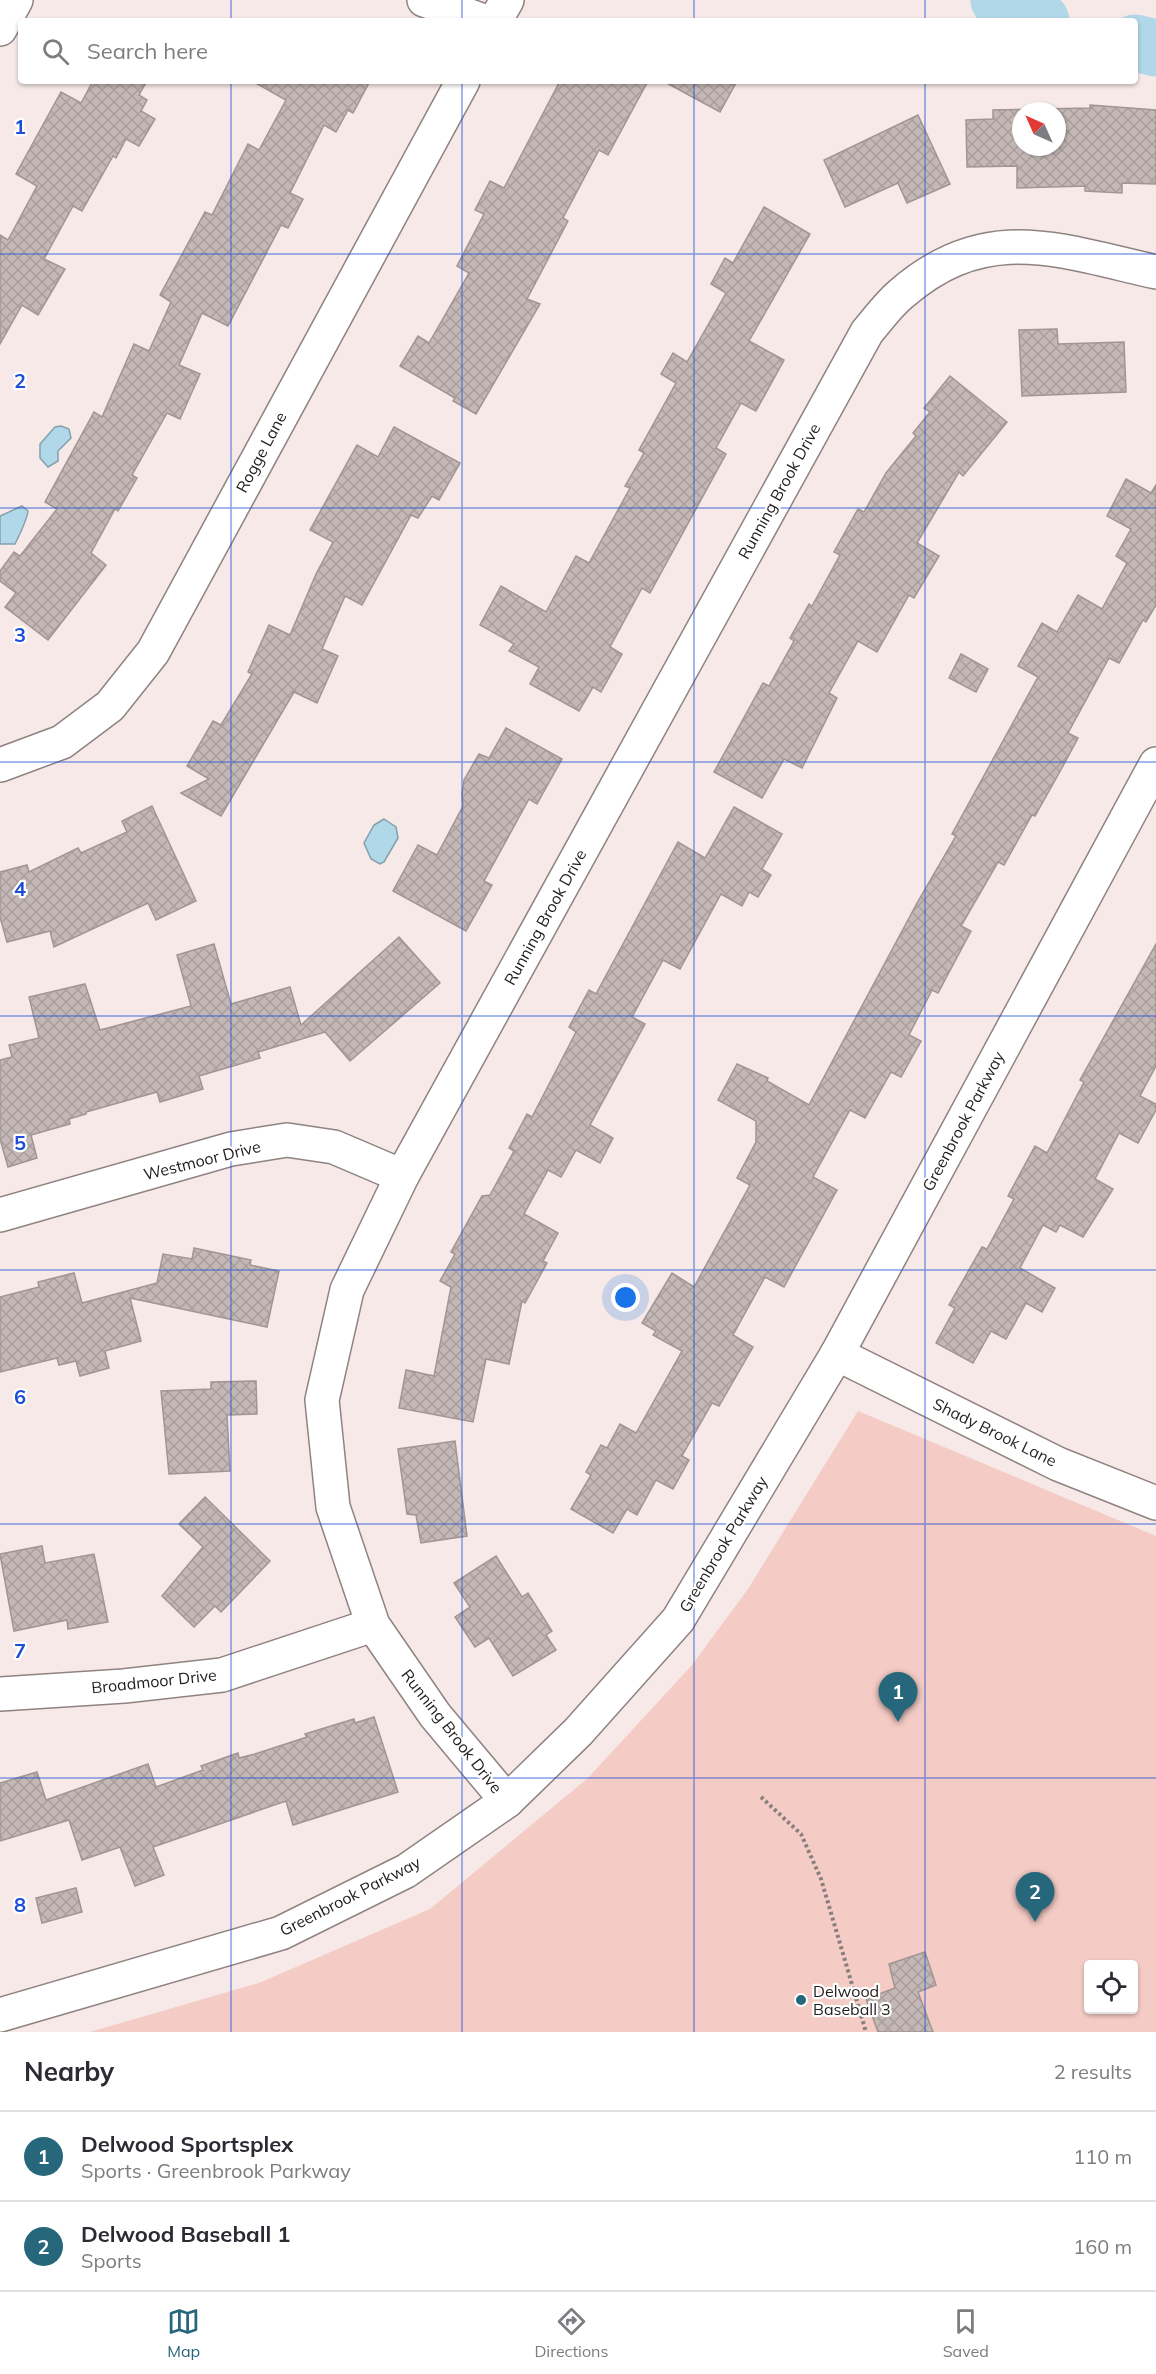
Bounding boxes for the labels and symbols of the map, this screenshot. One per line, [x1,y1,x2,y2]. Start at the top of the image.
north arrow [1012,102,1066,156]
text: 1 [14,114,26,139]
text: 2 [14,368,26,393]
street label: Rogge Lane [231,408,291,496]
street label: Running Brook Drive [733,420,825,562]
text: 3 [14,622,26,647]
street label: Running Brook Drive [499,846,591,988]
text: 4 [14,876,26,901]
street label: Greenbrook Parkway [918,1047,1009,1194]
text: 5 [14,1130,26,1155]
street label: Westmoor Drive [141,1136,263,1184]
your location [611,1283,640,1312]
text: 6 [14,1384,26,1409]
street label: Shady Brook Lane [930,1393,1060,1471]
street label: Greenbrook Parkway [674,1472,772,1616]
text: 7 [14,1638,26,1663]
street label: Broadmoor Drive [90,1664,218,1698]
street label: Running Brook Drive [397,1665,507,1797]
pin: 1 [878,1672,918,1722]
street label: Greenbrook Parkway [276,1852,424,1940]
pin: 2 [1016,1872,1054,1922]
text: 8 [14,1892,26,1917]
place label: Delwood Baseball 3 [813,1981,891,2019]
marker: Delwood Baseball 3 [794,1993,808,2007]

